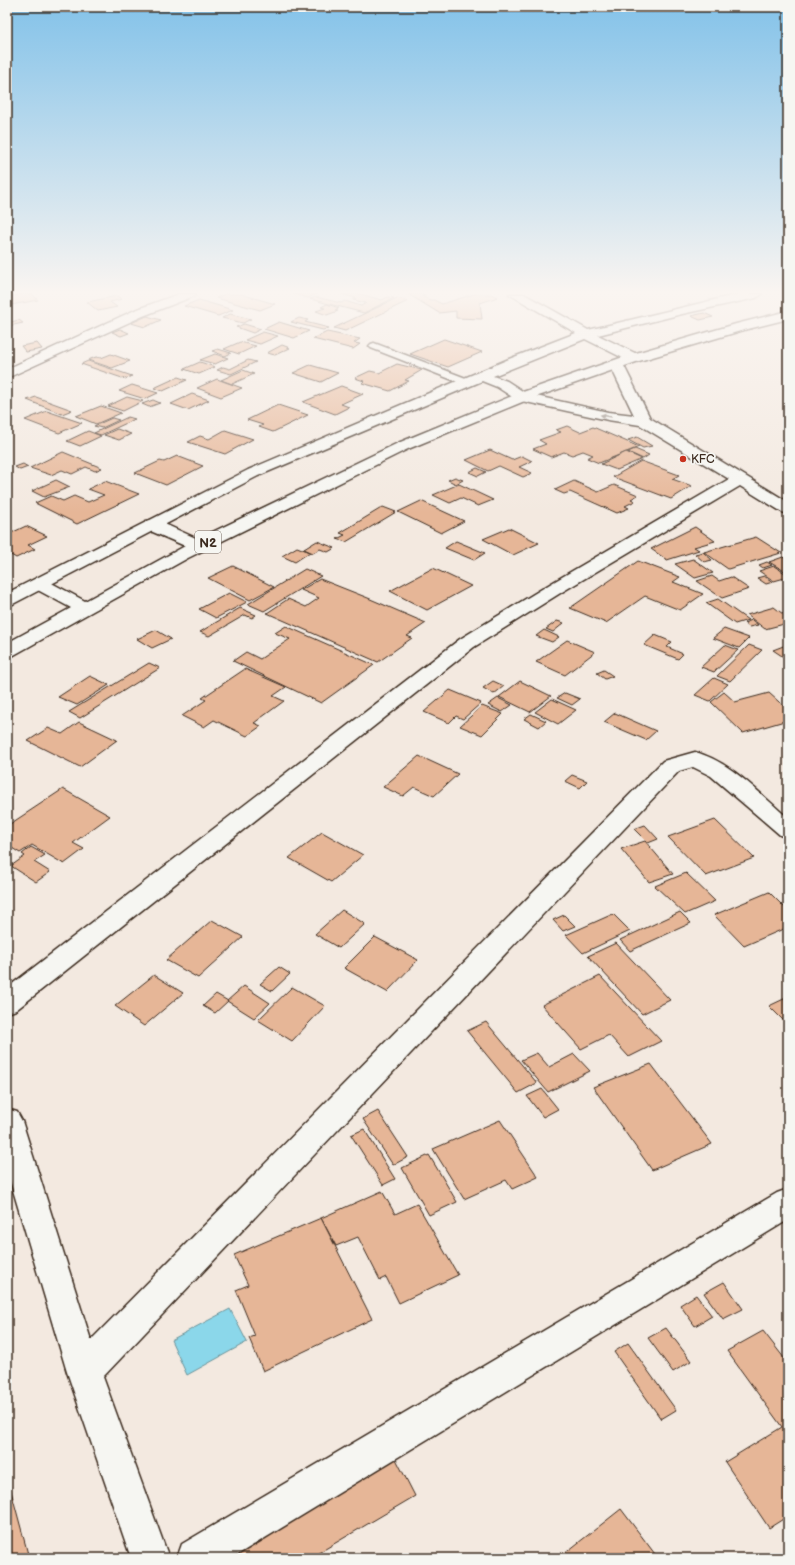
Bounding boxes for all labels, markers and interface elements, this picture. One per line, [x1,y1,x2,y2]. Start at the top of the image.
one-way arrow [600,413,612,419]
place label: KFC [691,452,715,467]
marker: KFC [678,454,688,464]
road number: N2 [195,531,221,553]

